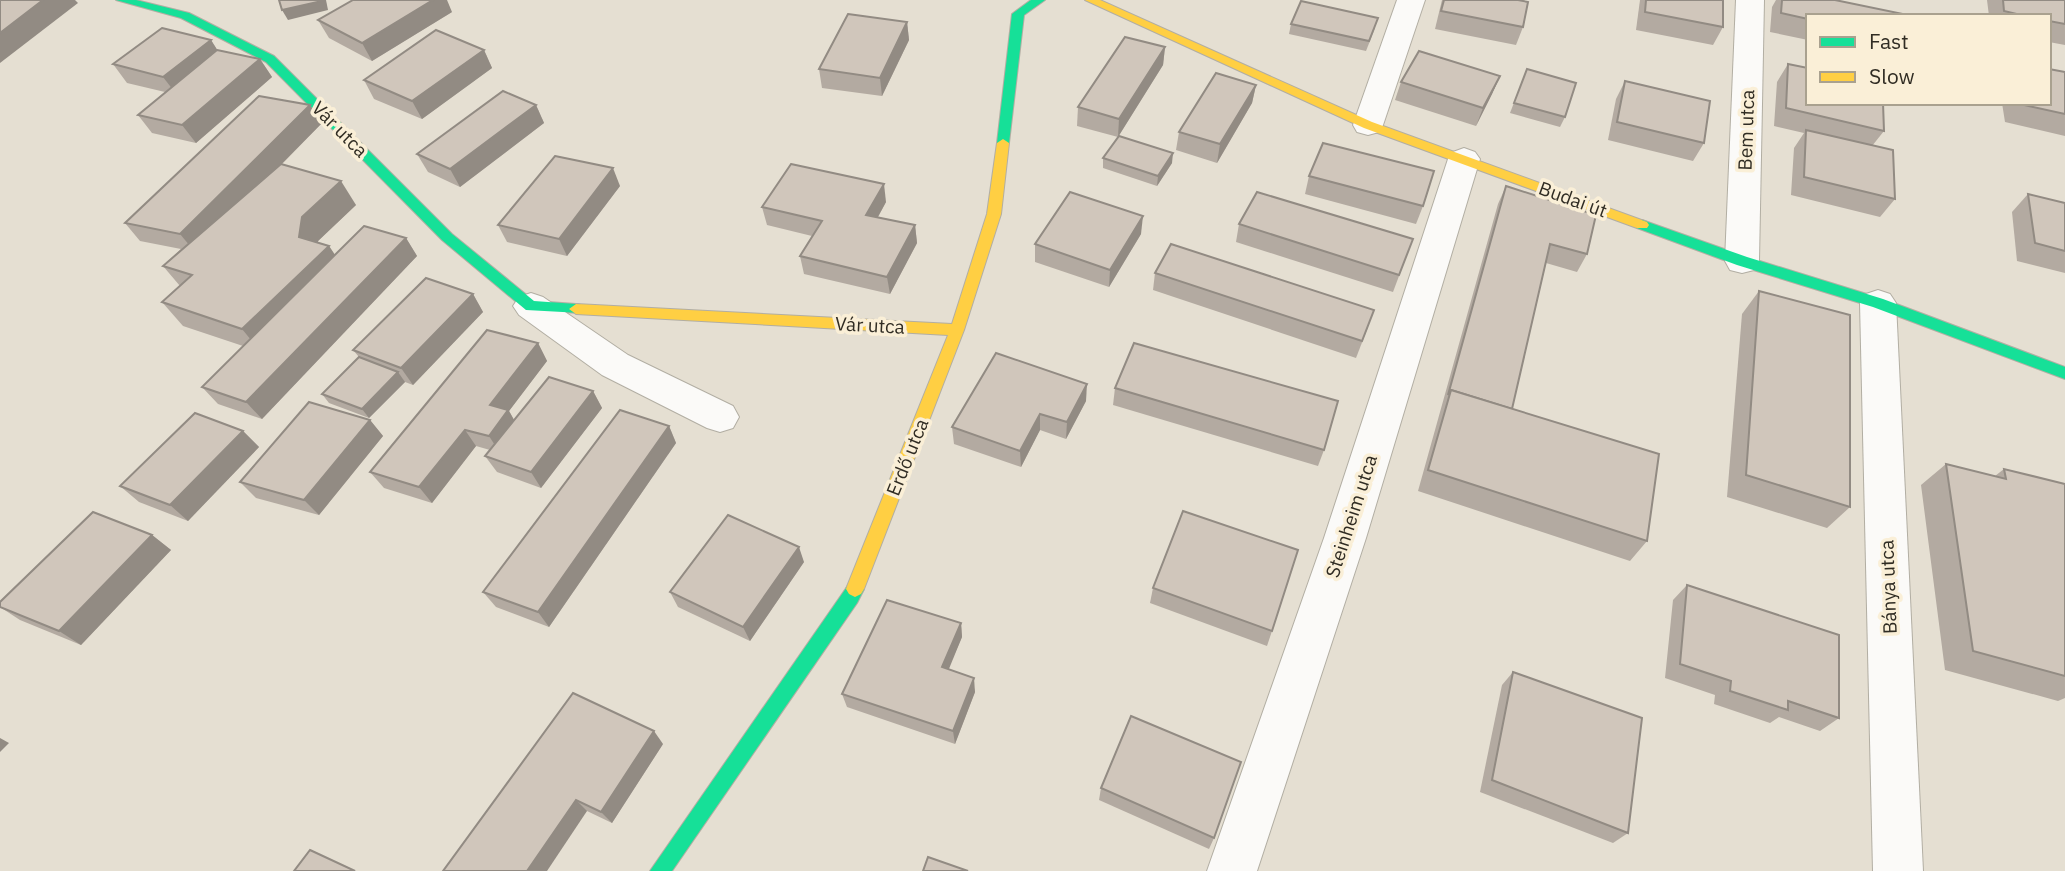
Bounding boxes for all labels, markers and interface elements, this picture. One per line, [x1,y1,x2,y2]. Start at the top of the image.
legend [1806,14,2051,105]
text: Fast [1869,27,1909,55]
text: Slow [1869,62,1915,90]
street label: Bem utca [1733,89,1759,171]
street label: Vár utca [307,96,373,162]
street label: Budai út [1536,176,1610,222]
street label: Vár utca [835,311,905,339]
street label: Erdő utca [881,415,933,499]
street label: Steinheim utca [1320,452,1382,580]
street label: Bánya utca [1874,540,1902,634]

